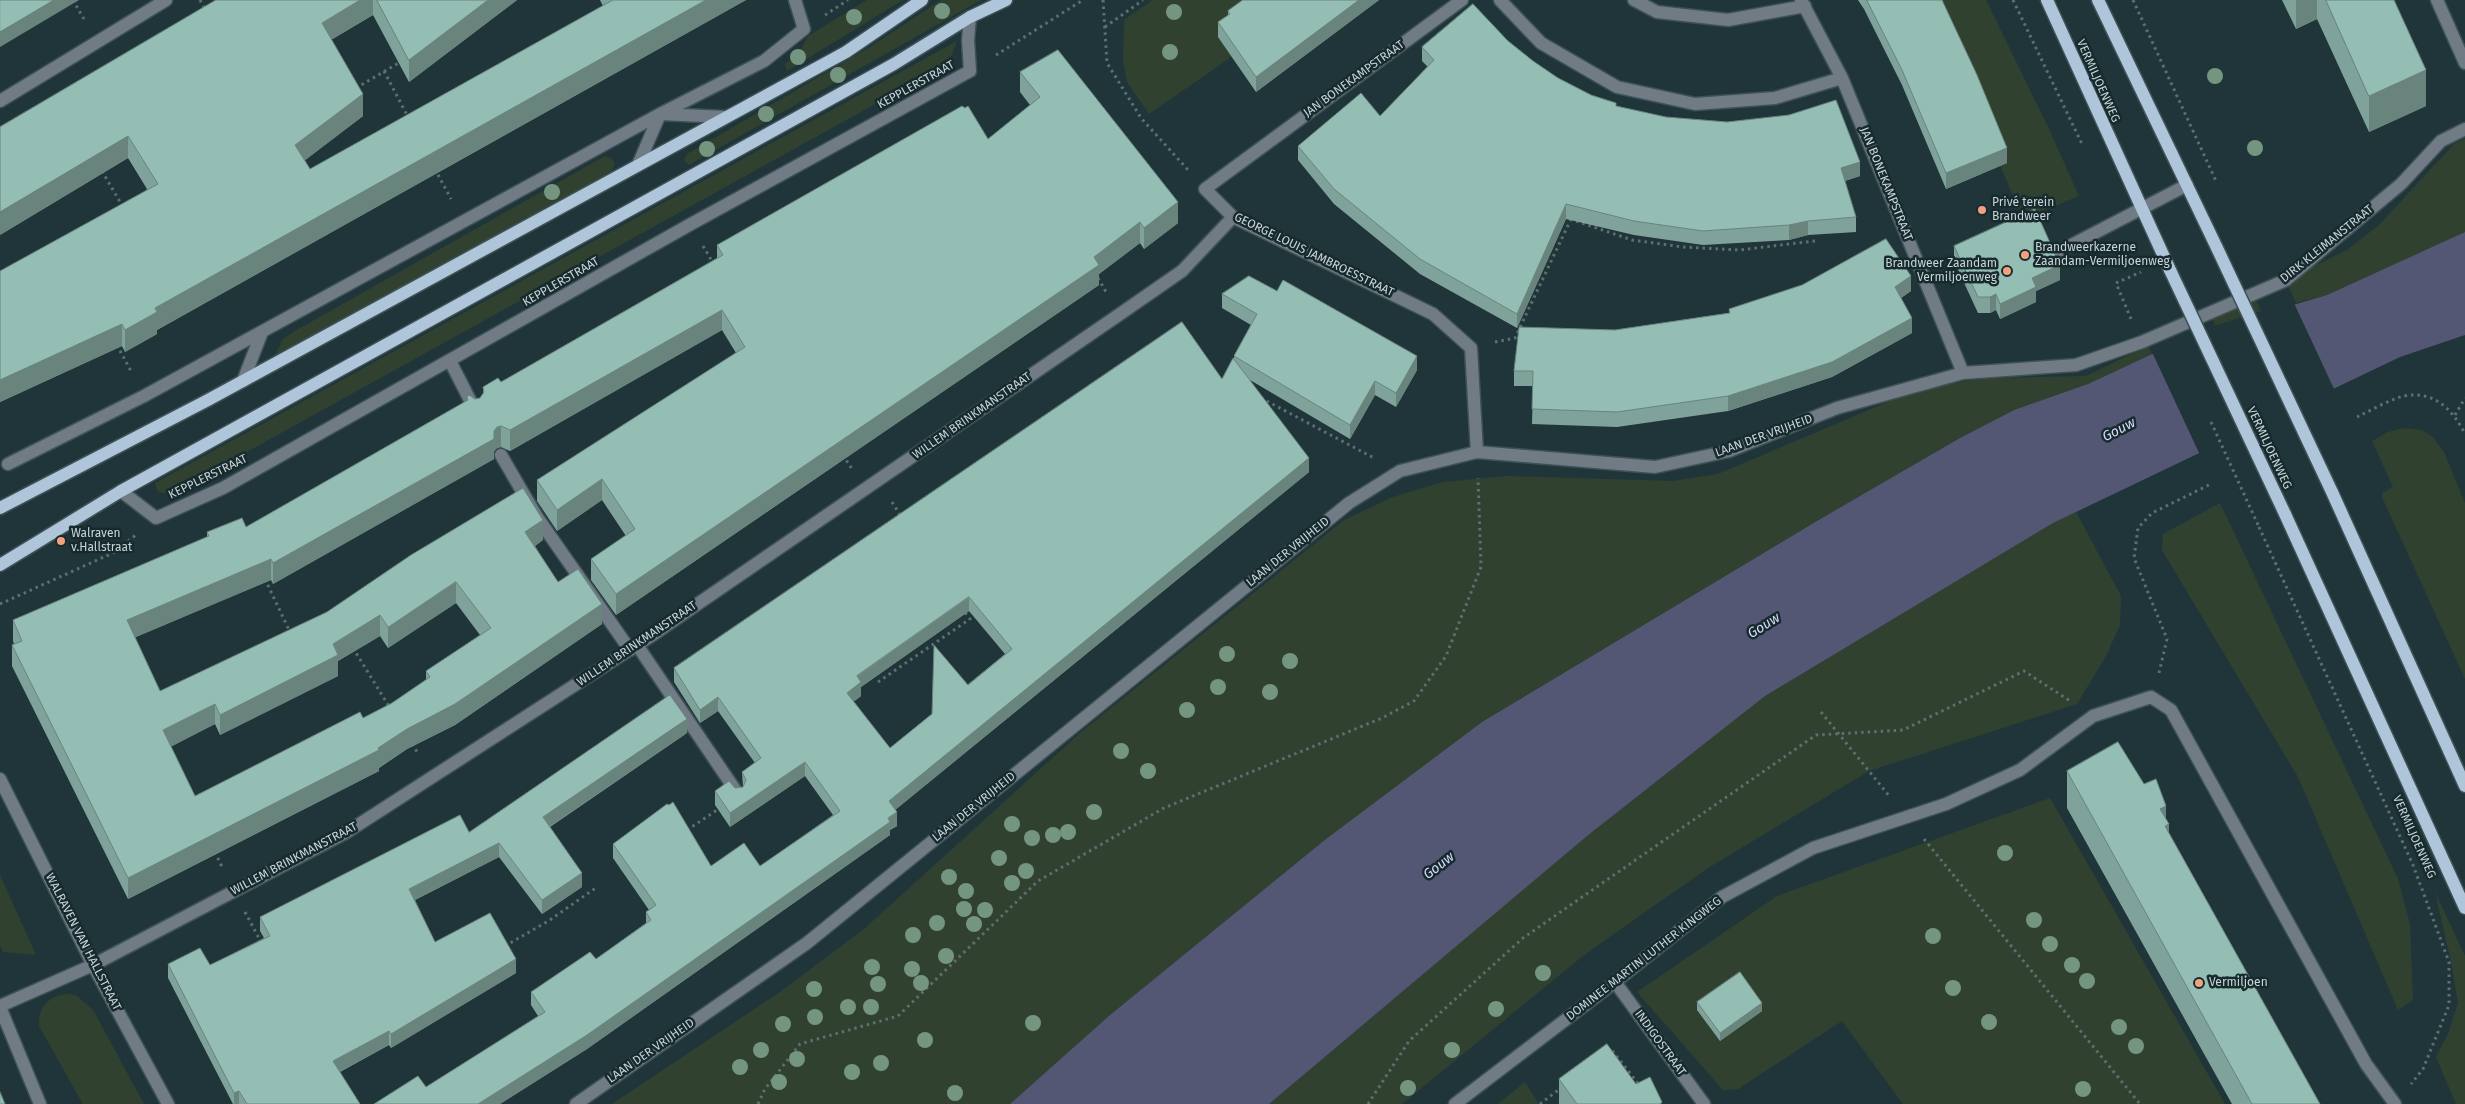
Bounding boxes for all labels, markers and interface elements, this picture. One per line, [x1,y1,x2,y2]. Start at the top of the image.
street label: VERMILJOENWEG [2073,37,2123,125]
street label: JAN BONEKAMPSTRAAT [1301,38,1407,120]
street label: KEPPLERSTRAAT [875,58,957,112]
street label: JAN BONEKAMPSTRAAT [1857,125,1915,243]
place label: Privé terein Brandweer [1992,196,2054,224]
street label: DIRK KLEIMANSTRAAT [2278,202,2376,286]
marker: Privé terein Brandweer [1976,204,1988,216]
street label: GEORGE LOUIS JAMBROESSTRAAT [1232,210,1396,300]
place label: Brandweerkazerne Zaandam-Vermiljoenweg [2035,241,2170,269]
marker: Brandweerkazerne Zaandam-Vermiljoenweg [2019,249,2031,261]
street label: KEPPLERSTRAAT [520,254,602,310]
place label: Brandweer Zaandam Vermiljoenweg [1885,257,1997,285]
marker: Brandweer Zaandam Vermiljoenweg [2001,265,2013,277]
street label: WILLEM BRINKMANSTRAAT [910,370,1034,462]
street label: VERMILJOENWEG [2244,404,2294,492]
street label: LAAN DER VRIJHEID [1713,412,1815,460]
water label: Gouw [2100,415,2138,445]
street label: KEPPLERSTRAAT [166,452,250,502]
street label: LAAN DER VRIJHEID [1244,514,1332,590]
place label: Walraven v.Hallstraat [71,527,132,555]
marker: Walraven v.Hallstraat [55,535,67,547]
street label: WILLEM BRINKMANSTRAAT [574,599,700,689]
water label: Gouw [1745,610,1783,642]
street label: LAAN DER VRIJHEID [930,769,1018,845]
street label: VERMILJOENWEG [2389,793,2439,881]
street label: WILLEM BRINKMANSTRAAT [228,819,360,899]
water label: Gouw [1420,849,1458,883]
street label: WALRAVEN VAN HALLSTRAAT [42,871,124,1013]
street label: DOMINEE MARTIN LUTHER KINGWEG [1564,894,1724,1024]
place label: Vermiljoen [2209,976,2268,990]
marker: Vermiljoen [2193,977,2205,989]
street label: INDIGOSTRAAT [1631,1007,1689,1079]
street label: LAAN DER VRIJHEID [605,1016,697,1086]

